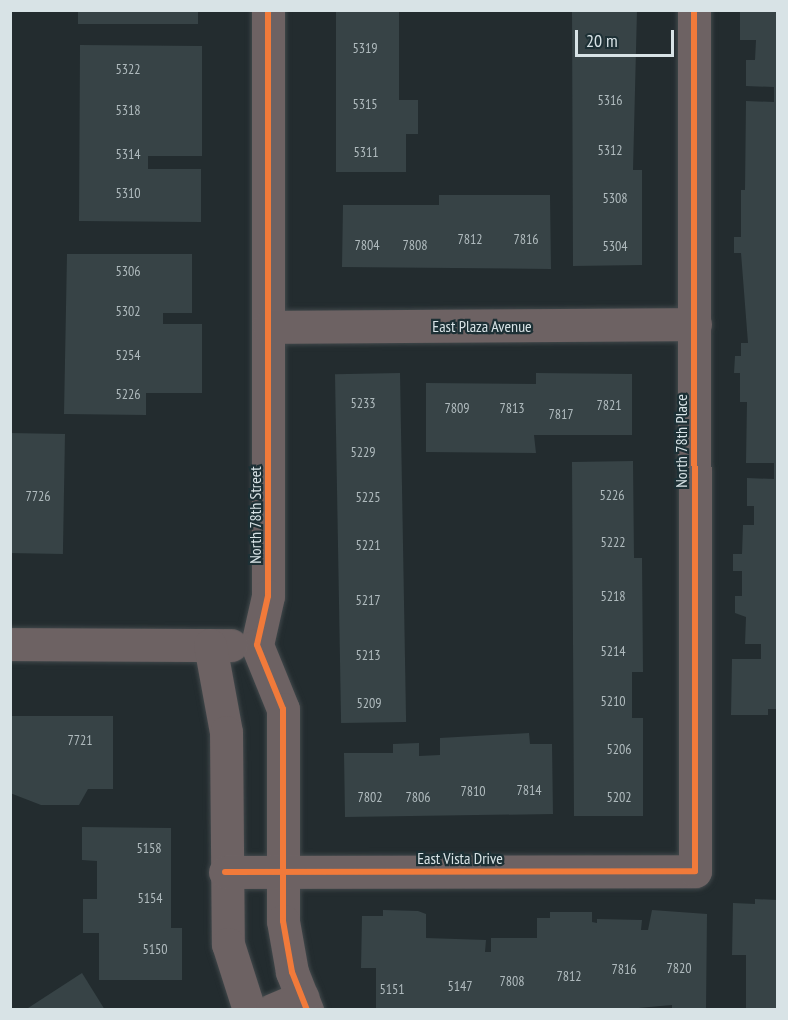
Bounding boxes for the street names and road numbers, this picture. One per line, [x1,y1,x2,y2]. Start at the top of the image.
street label: East Plaza Avenue [432,316,532,336]
street label: North 78th Place [671,394,691,488]
street label: North 78th Street [245,466,265,564]
street label: East Vista Drive [417,848,503,868]

